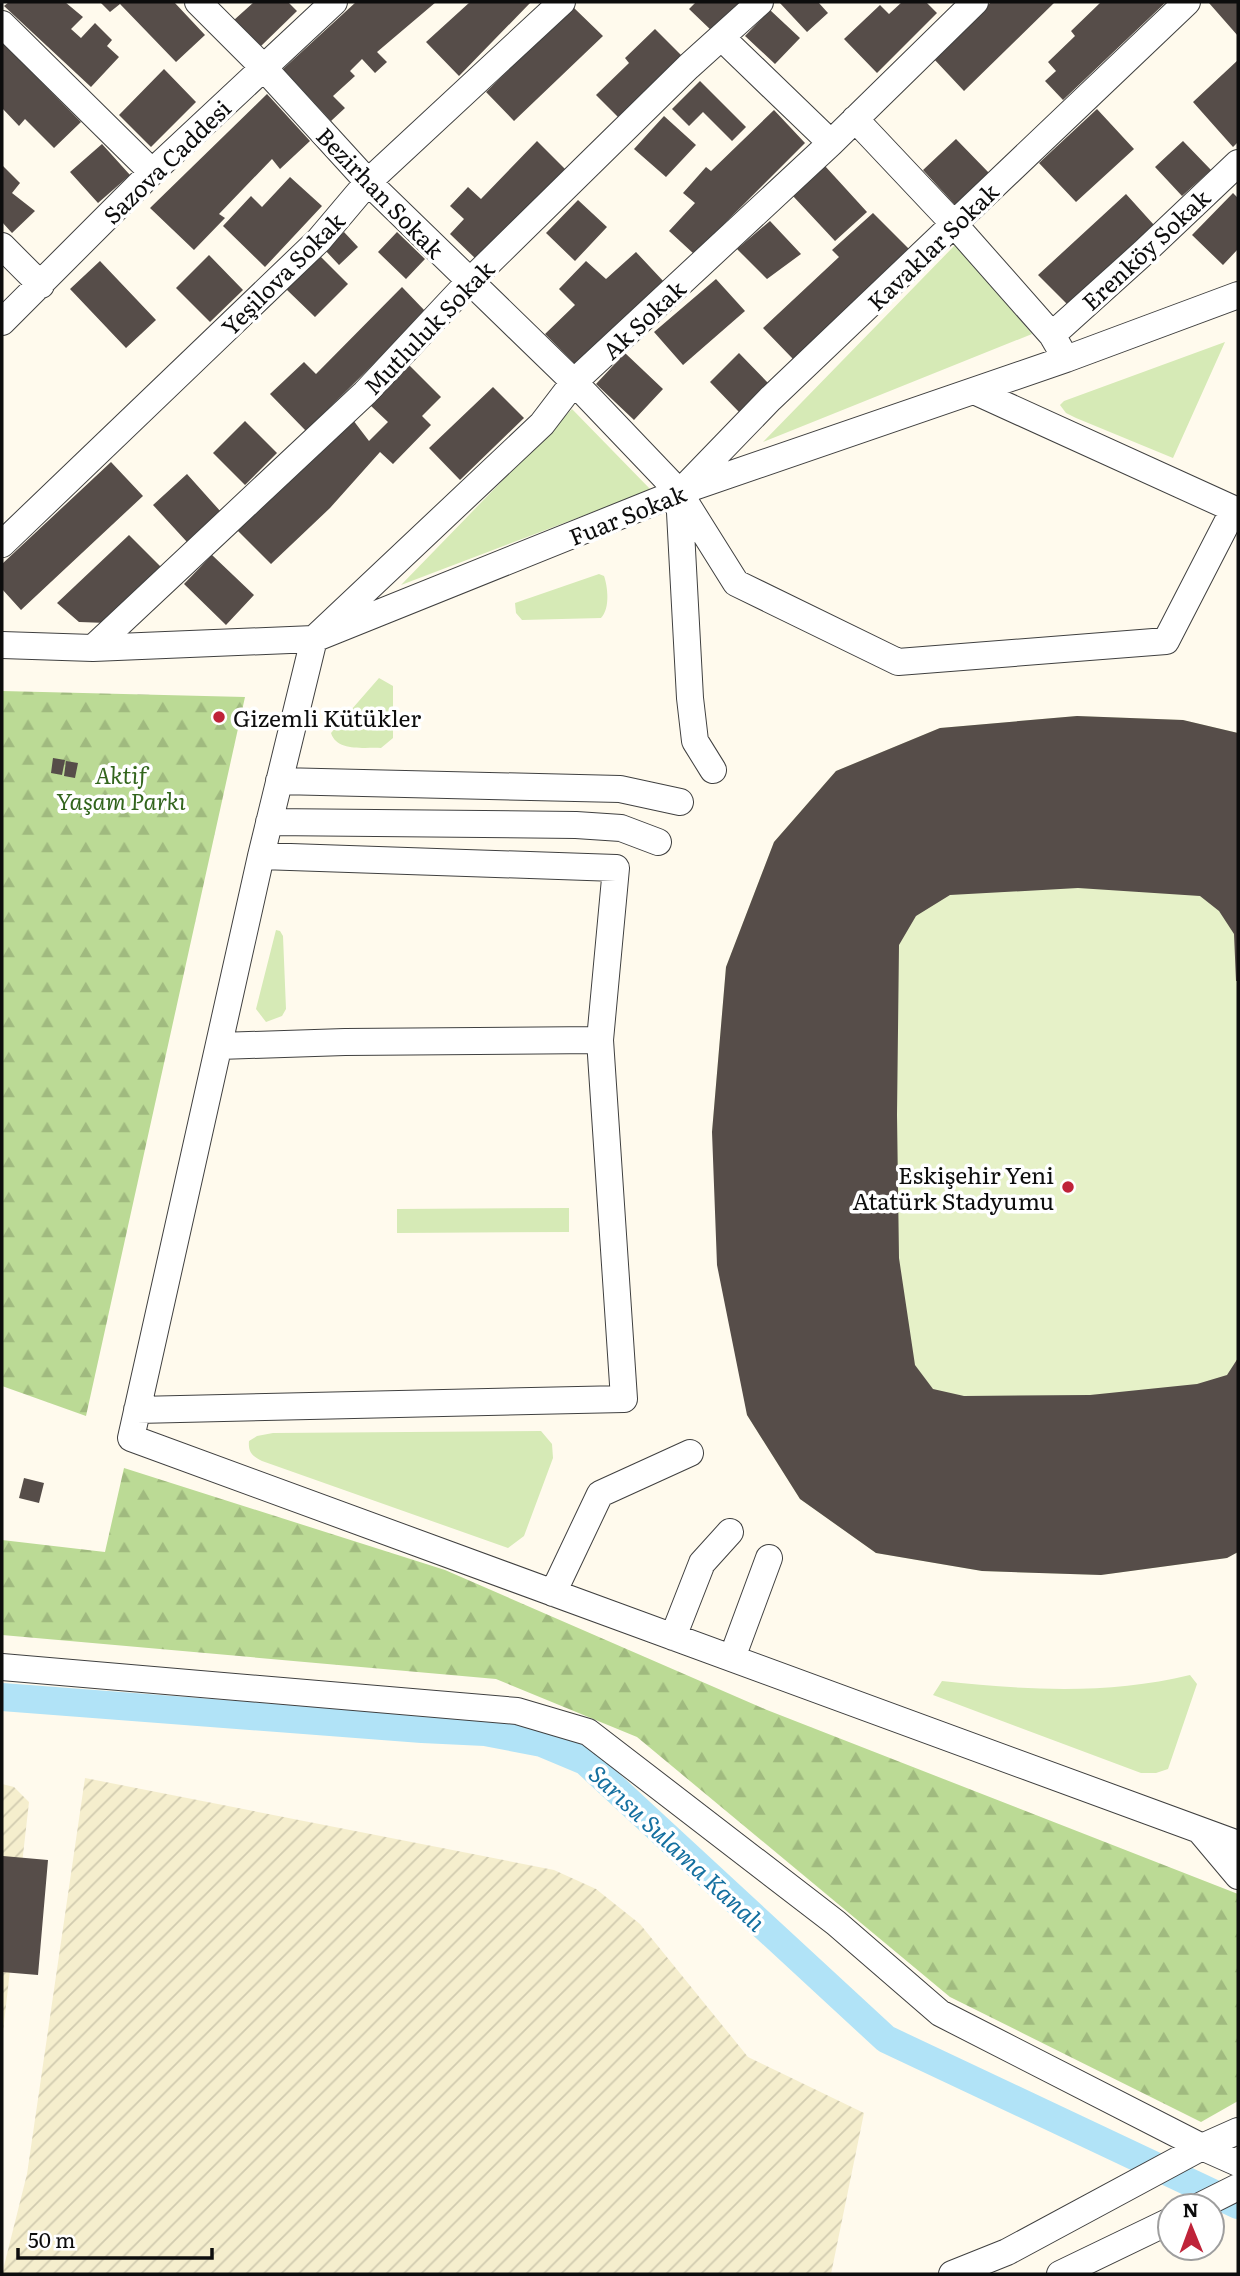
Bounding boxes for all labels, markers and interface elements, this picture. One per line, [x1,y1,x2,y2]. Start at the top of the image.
street label: Sazova Caddesi [95,91,238,231]
street label: Bezirhan Sokak [309,119,453,266]
street label: Kavaklar Sokak [859,174,1006,318]
street label: Erenköy Sokak [1073,180,1217,317]
street label: Yeşilova Sokak [213,203,352,342]
street label: Mutluluk Sokak [355,252,502,402]
street label: Ak Sokak [594,271,693,366]
street label: Fuar Sokak [564,475,691,553]
place label: Gizemli Kütükler [233,700,421,734]
marker: Gizemli Kütükler [211,709,227,725]
park label: Aktif Yaşam Parkı [56,757,186,817]
place label: Eskişehir Yeni Atatürk Stadyumu [852,1157,1054,1217]
marker: Eskişehir Yeni Atatürk Stadyumu [1060,1179,1076,1195]
water label: Sarısu Sulama Kanalı [582,1756,774,1938]
north arrow [1156,2192,1226,2262]
text: N [1182,2195,1199,2223]
scale bar [18,2216,212,2260]
text: 50 m [28,2223,75,2254]

